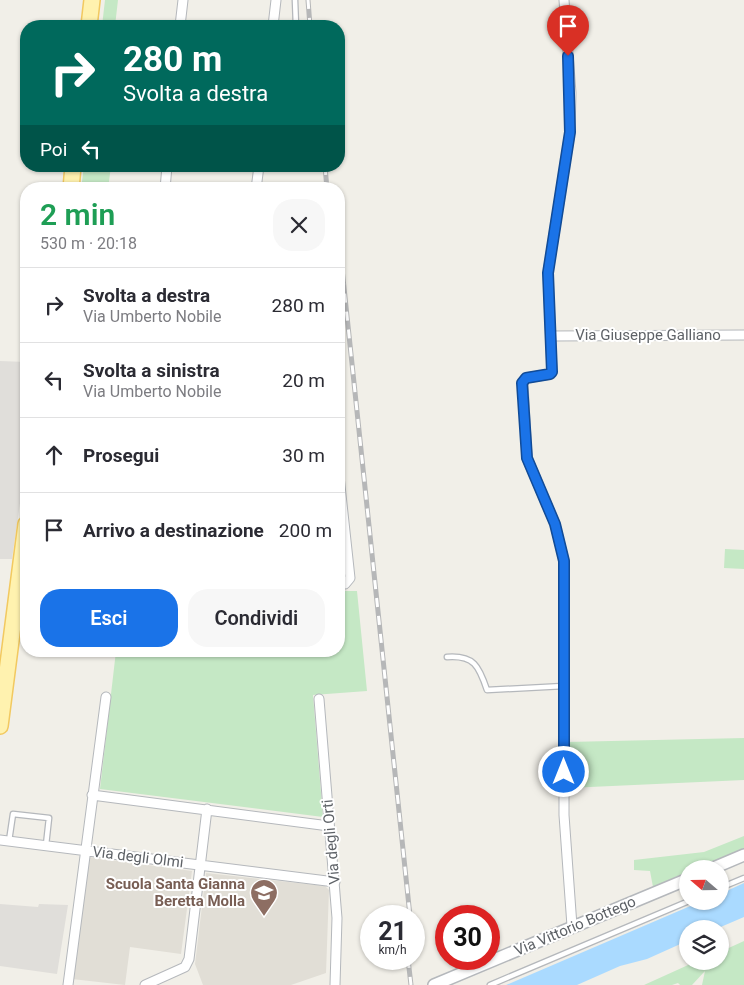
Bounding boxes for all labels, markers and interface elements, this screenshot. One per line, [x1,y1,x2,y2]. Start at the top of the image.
pin [547,5,589,56]
icon: arrive [554,12,582,40]
text: 280 m [123,39,222,80]
icon: right [40,40,105,105]
text: Svolta a destra [123,81,268,106]
icon: left [77,135,105,163]
text: Poi [40,138,67,161]
text: 2 min [40,197,115,232]
button: close [273,199,325,251]
text: 530 m · 20:18 [40,234,137,253]
text: Svolta a destra [83,284,210,307]
icon: right [40,291,68,319]
text: 280 m [272,294,325,317]
text: Via Umberto Nobile [83,307,221,326]
street label: Via Giuseppe Galliano [575,326,721,344]
text: Svolta a sinistra [83,359,220,382]
icon: left [40,366,68,394]
text: 20 m [282,369,325,392]
text: Via Umberto Nobile [83,382,221,401]
icon: ahead [40,441,68,469]
text: Prosegui [83,444,159,467]
text: 30 m [282,444,325,467]
icon: arrive [40,516,68,544]
text: Arrivo a destinazione [83,519,264,542]
text: 200 m [279,519,332,542]
button: Esci [40,589,178,647]
button: Condividi [188,589,325,647]
position arrow [537,745,589,797]
street label: Via degli Orti [318,799,344,885]
street label: Via degli Olmi [91,842,185,872]
north arrow [679,860,729,910]
map controls [679,860,729,970]
place label: Scuola Santa Gianna Beretta Molla [106,875,245,910]
school or university icon: Scuola Santa Gianna Beretta Molla [249,878,279,917]
street label: Via Vittorio Bottego [512,892,638,960]
speed limit sign: 30 [435,905,500,970]
text: 21 [378,917,407,946]
button: layers [679,920,729,970]
text: km/h [378,943,407,957]

